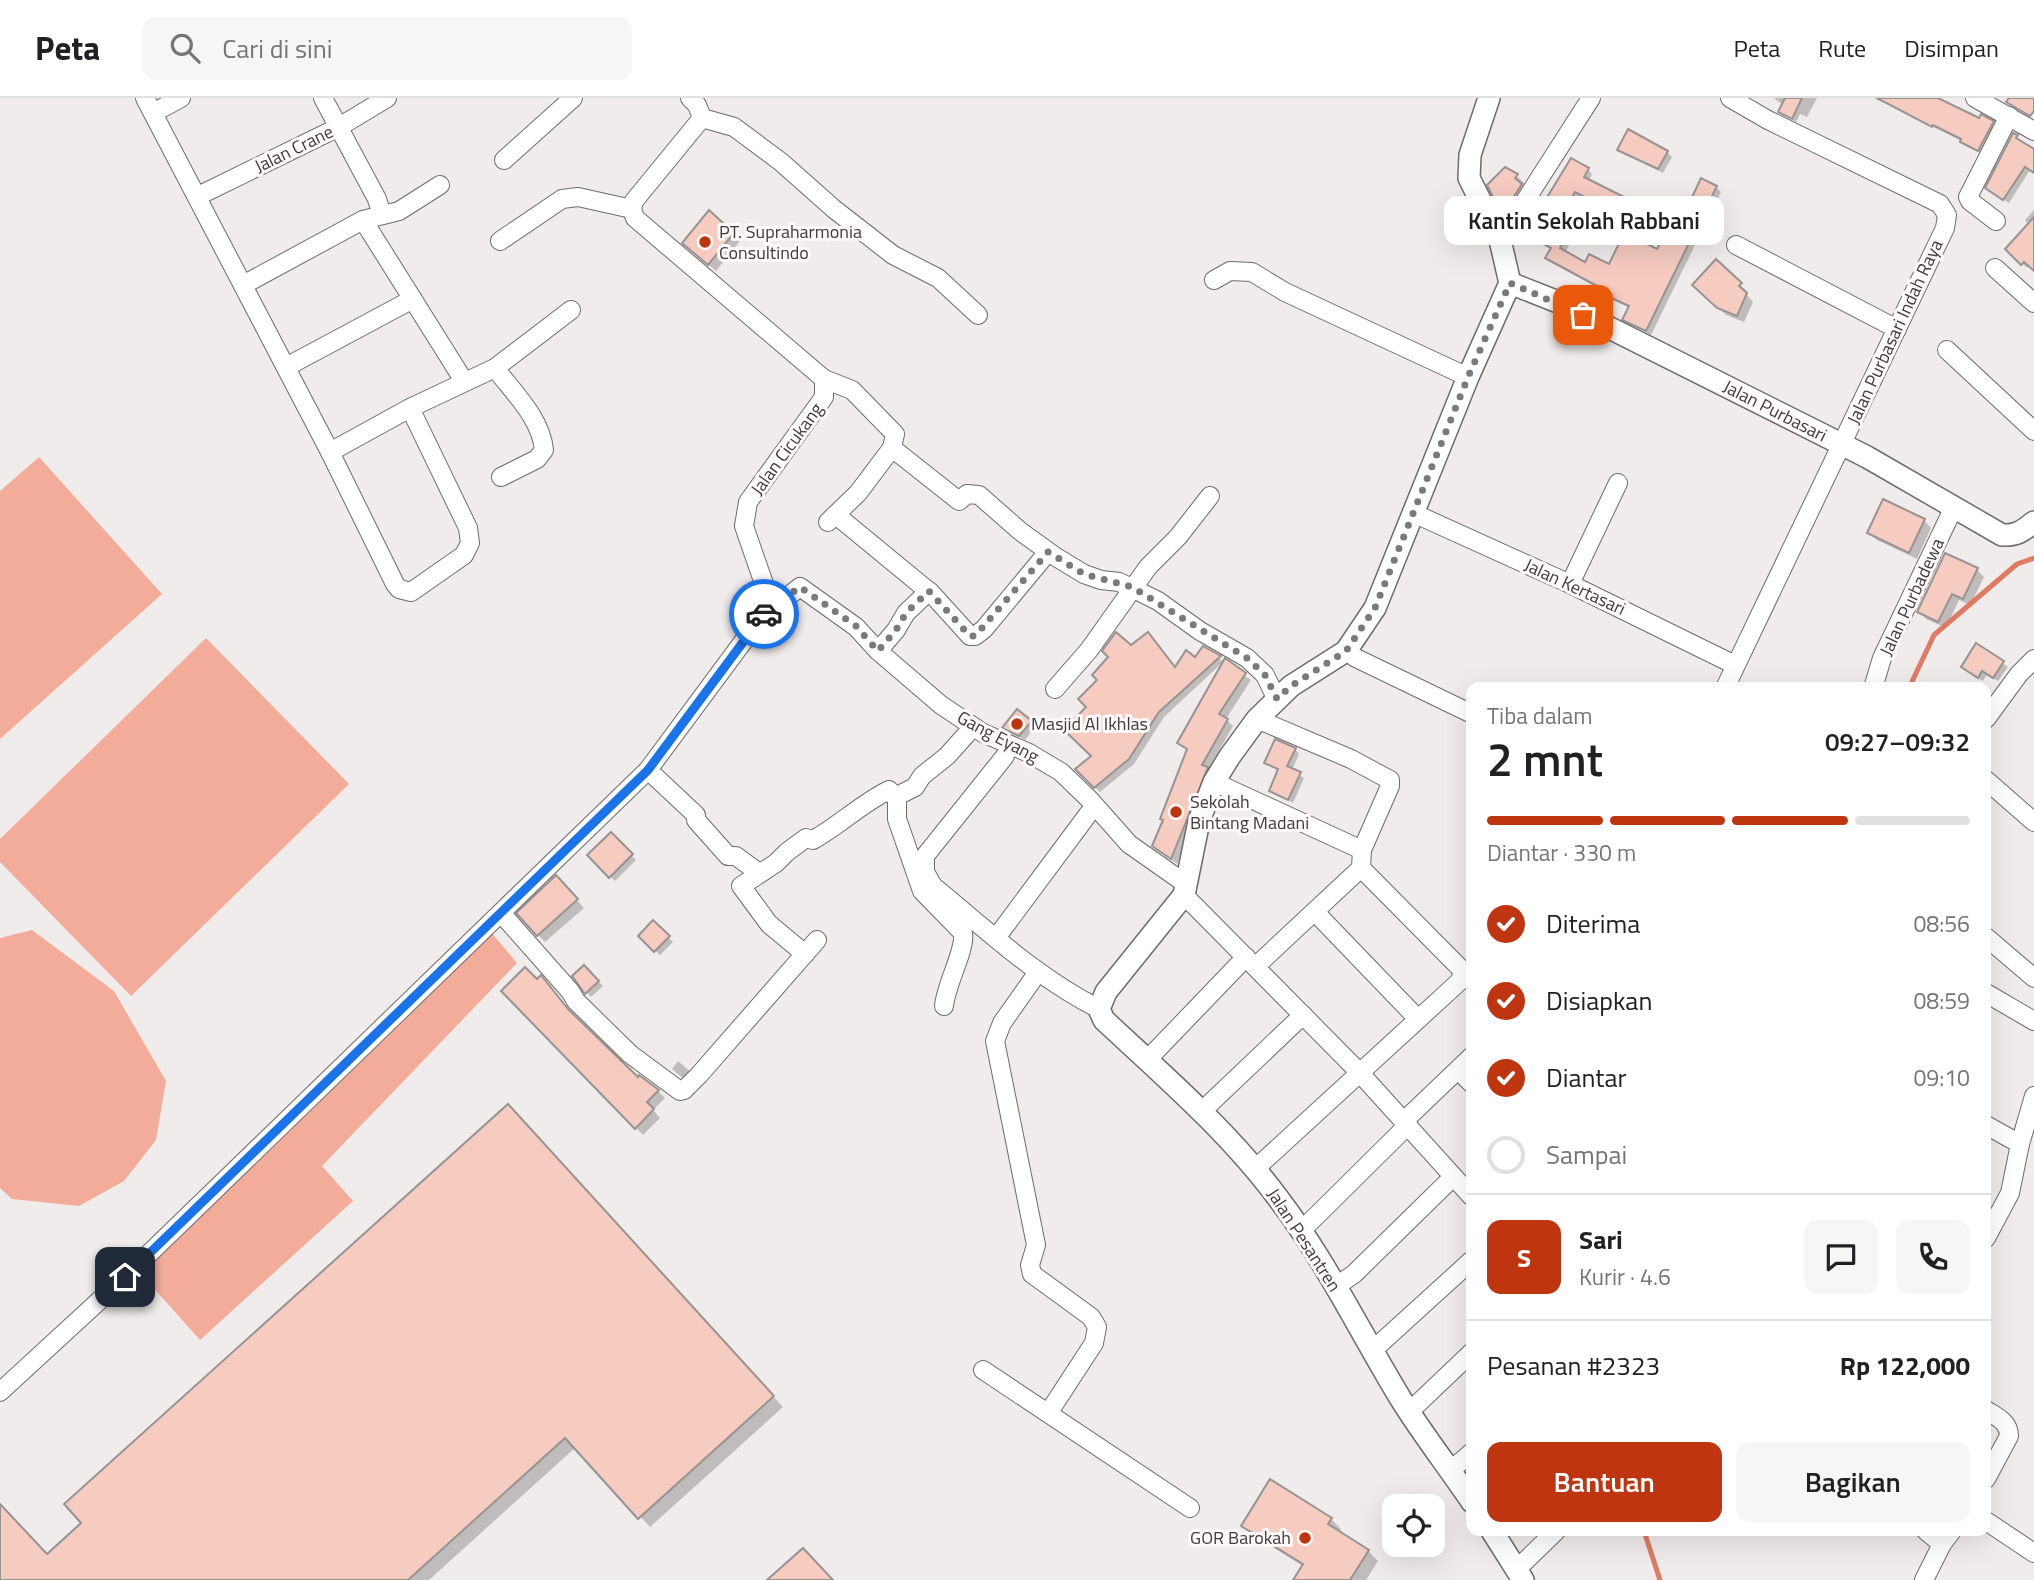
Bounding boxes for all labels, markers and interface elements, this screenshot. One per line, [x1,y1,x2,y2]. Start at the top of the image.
search box [142,17,632,80]
text: Peta [35,23,100,73]
icon: search [166,29,204,67]
text: Cari di sini [222,29,332,68]
text: Peta [1734,30,1780,66]
text: Rute [1818,30,1866,66]
text: Disimpan [1904,30,1999,66]
street label: Jalan Crane [250,118,338,179]
callout: Kantin Sekolah Rabbani [1443,196,1723,245]
text: Kantin Sekolah Rabbani [1468,203,1700,238]
place label: PT. Supraharmonia Consultindo [719,218,862,266]
marker: PT. Supraharmonia Consultindo [697,234,713,250]
street label: Jalan Purbasari Indah Raya [1840,235,1949,429]
pin [1553,285,1613,345]
icon: bag [1564,296,1602,334]
street label: Jalan Purbasari [1719,373,1832,448]
street label: Jalan Cicukang [744,397,829,501]
street label: Jalan Purbadewa [1872,533,1951,660]
street label: Jalan Kertasari [1520,551,1630,622]
courier [729,579,799,649]
icon: car [745,595,783,633]
text: Tiba dalam [1487,698,1593,733]
street label: Gang Eyang [953,704,1044,769]
place label: Masjid Al Ikhlas [1031,710,1148,737]
marker: Masjid Al Ikhlas [1009,716,1025,732]
text: 09:27–09:32 [1825,722,1970,761]
text: 2 mnt [1487,724,1603,794]
place label: Sekolah Bintang Madani [1190,788,1309,836]
marker: Sekolah Bintang Madani [1168,804,1184,820]
text: Diantar · 330 m [1487,835,1636,870]
text: Diterima [1546,904,1640,943]
icon: check [1487,905,1525,943]
text: 08:56 [1913,906,1970,941]
text: Disiapkan [1546,981,1652,1020]
icon: check [1487,982,1525,1020]
text: 08:59 [1913,983,1970,1018]
text: Diantar [1546,1058,1627,1097]
icon: check [1487,1059,1525,1097]
text: 09:10 [1913,1060,1970,1095]
text: Sampai [1546,1135,1627,1174]
street label: Jalan Pesantren [1261,1183,1348,1297]
text: Sari [1579,1220,1623,1259]
button: chat [1804,1220,1878,1294]
button: phone [1896,1220,1970,1294]
text: S [1517,1238,1531,1277]
pin [95,1247,155,1307]
icon: home [106,1258,144,1296]
text: Kurir · 4.6 [1579,1259,1671,1294]
text: Pesanan #2323 [1487,1346,1660,1385]
text: Rp 122,000 [1840,1346,1970,1385]
button: Bantuan [1487,1442,1722,1522]
button: Bagikan [1736,1442,1970,1522]
map controls [1382,1494,1445,1557]
button: locate [1382,1494,1445,1557]
place label: GOR Barokah [1190,1524,1291,1551]
marker: GOR Barokah [1297,1530,1313,1546]

